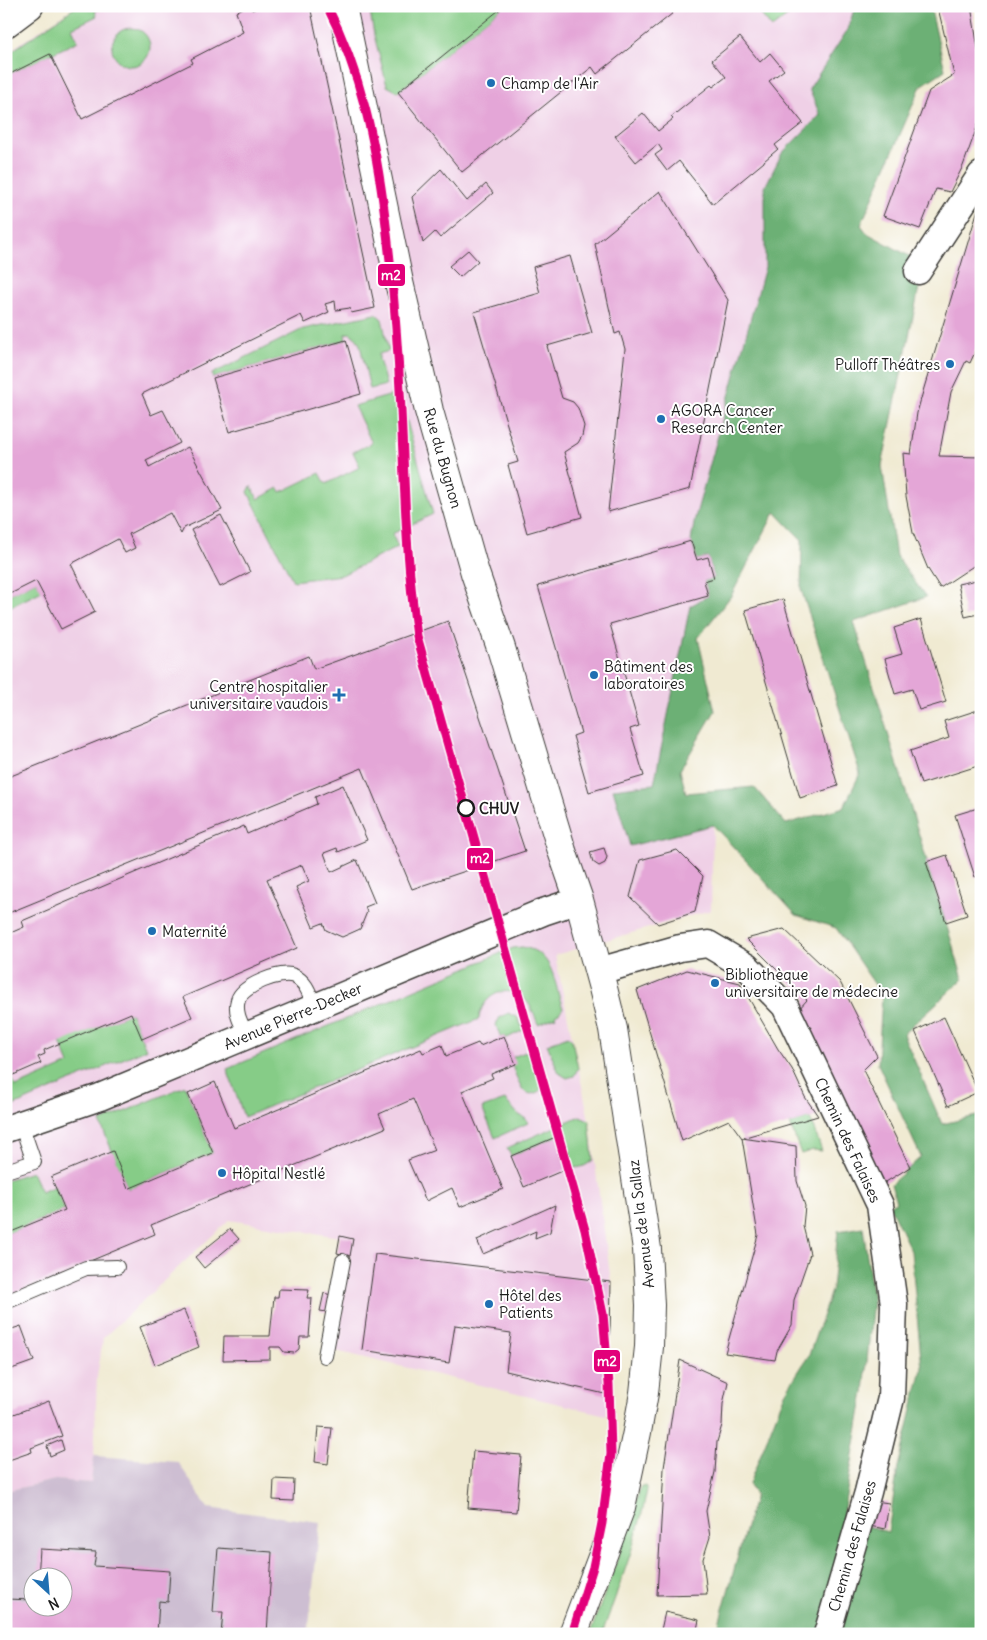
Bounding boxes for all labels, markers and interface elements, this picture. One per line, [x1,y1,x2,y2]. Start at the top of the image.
place label: Champ de l'Air [501,74,599,93]
marker: Champ de l'Air [485,77,497,89]
line badge: m2 [377,263,406,287]
text: m2 [381,266,401,284]
place label: Pulloff Théâtres [835,355,940,374]
marker: Pulloff Théâtres [944,358,956,370]
place label: AGORA Cancer Research Center [671,401,783,437]
street label: Rue du Bugnon [420,406,467,511]
marker: AGORA Cancer Research Center [655,413,667,425]
place label: Bâtiment des laboratoires [604,657,693,693]
marker: Bâtiment des laboratoires [588,669,600,681]
place label: Centre hospitalier universitaire vaudois [189,677,328,713]
marker: Centre hospitalier universitaire vaudois [332,688,346,702]
marker: CHUV [457,799,475,817]
place label: CHUV [479,799,520,818]
line badge: m2 [466,847,494,871]
text: m2 [470,849,490,867]
place label: Maternité [162,922,227,941]
marker: Maternité [146,925,158,937]
place label: Bibliothèque universitaire de médecine [725,965,898,1001]
marker: Bibliothèque universitaire de médecine [709,977,721,989]
street label: Avenue Pierre-Decker [221,978,365,1054]
street label: Chemin des Falaises [811,1074,885,1206]
street label: Avenue de la Sallaz [624,1159,658,1289]
place label: Hôpital Nestlé [232,1164,325,1183]
marker: Hôpital Nestlé [216,1167,228,1179]
place label: Hôtel des Patients [499,1286,562,1322]
marker: Hôtel des Patients [483,1298,495,1310]
line badge: m2 [593,1349,621,1373]
text: m2 [597,1352,617,1370]
street label: Chemin des Falaises [824,1478,880,1614]
north arrow [22,1568,72,1618]
text: N [45,1593,62,1614]

